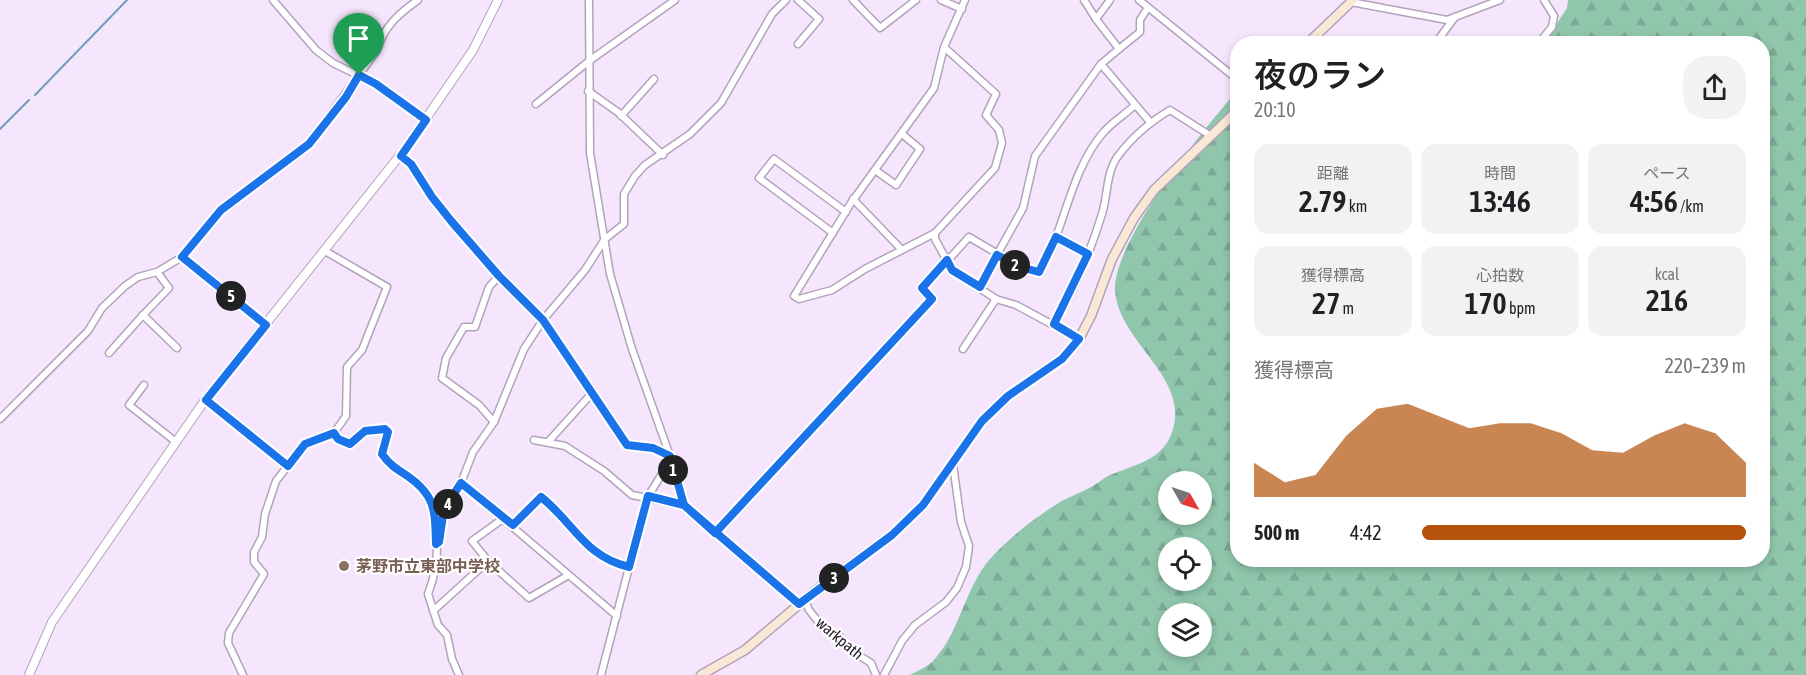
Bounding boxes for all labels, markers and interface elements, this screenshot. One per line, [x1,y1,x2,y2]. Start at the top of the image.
pin [333,13,384,75]
icon: arrive [342,22,375,55]
text: 夜のラン [1254,56,1386,94]
button: share [1683,56,1746,119]
text: 20:10 [1254,98,1296,121]
text: 距離 [1317,164,1349,182]
text: 時間 [1484,164,1516,182]
text: ペース [1643,164,1691,182]
text: 2.79 [1299,184,1346,218]
text: 13:46 [1469,184,1531,218]
text: 4:56 [1630,184,1678,218]
text: km [1346,197,1367,215]
text: /km [1678,197,1704,215]
pin: 2 [1000,250,1030,280]
text: 2 [1011,256,1019,274]
text: kcal [1655,265,1679,283]
text: 獲得標高 [1301,266,1365,284]
text: 心拍数 [1476,266,1524,284]
pin: 5 [216,281,246,311]
text: 216 [1646,283,1688,317]
text: 27 [1312,286,1340,320]
text: 170 [1464,286,1507,320]
text: 5 [227,287,235,305]
text: m [1340,299,1354,317]
text: bpm [1507,299,1536,317]
text: 220–239 m [1664,354,1746,377]
text: 獲得標高 [1254,358,1334,381]
pin: 1 [658,455,688,485]
text: 1 [669,461,677,479]
north arrow [1158,471,1212,525]
map controls [1158,471,1212,657]
pin: 4 [433,489,463,519]
text: 4 [444,495,452,513]
text: 500 m [1254,521,1299,544]
text: 4:42 [1350,521,1382,544]
button: locate [1158,537,1212,591]
place label: 茅野市立東部中学校 [356,557,500,575]
marker: 茅野市立東部中学校 [337,559,351,573]
pin: 3 [819,563,849,593]
text: 3 [830,569,838,587]
button: layers [1158,603,1212,657]
street label: warkpath [812,613,867,664]

